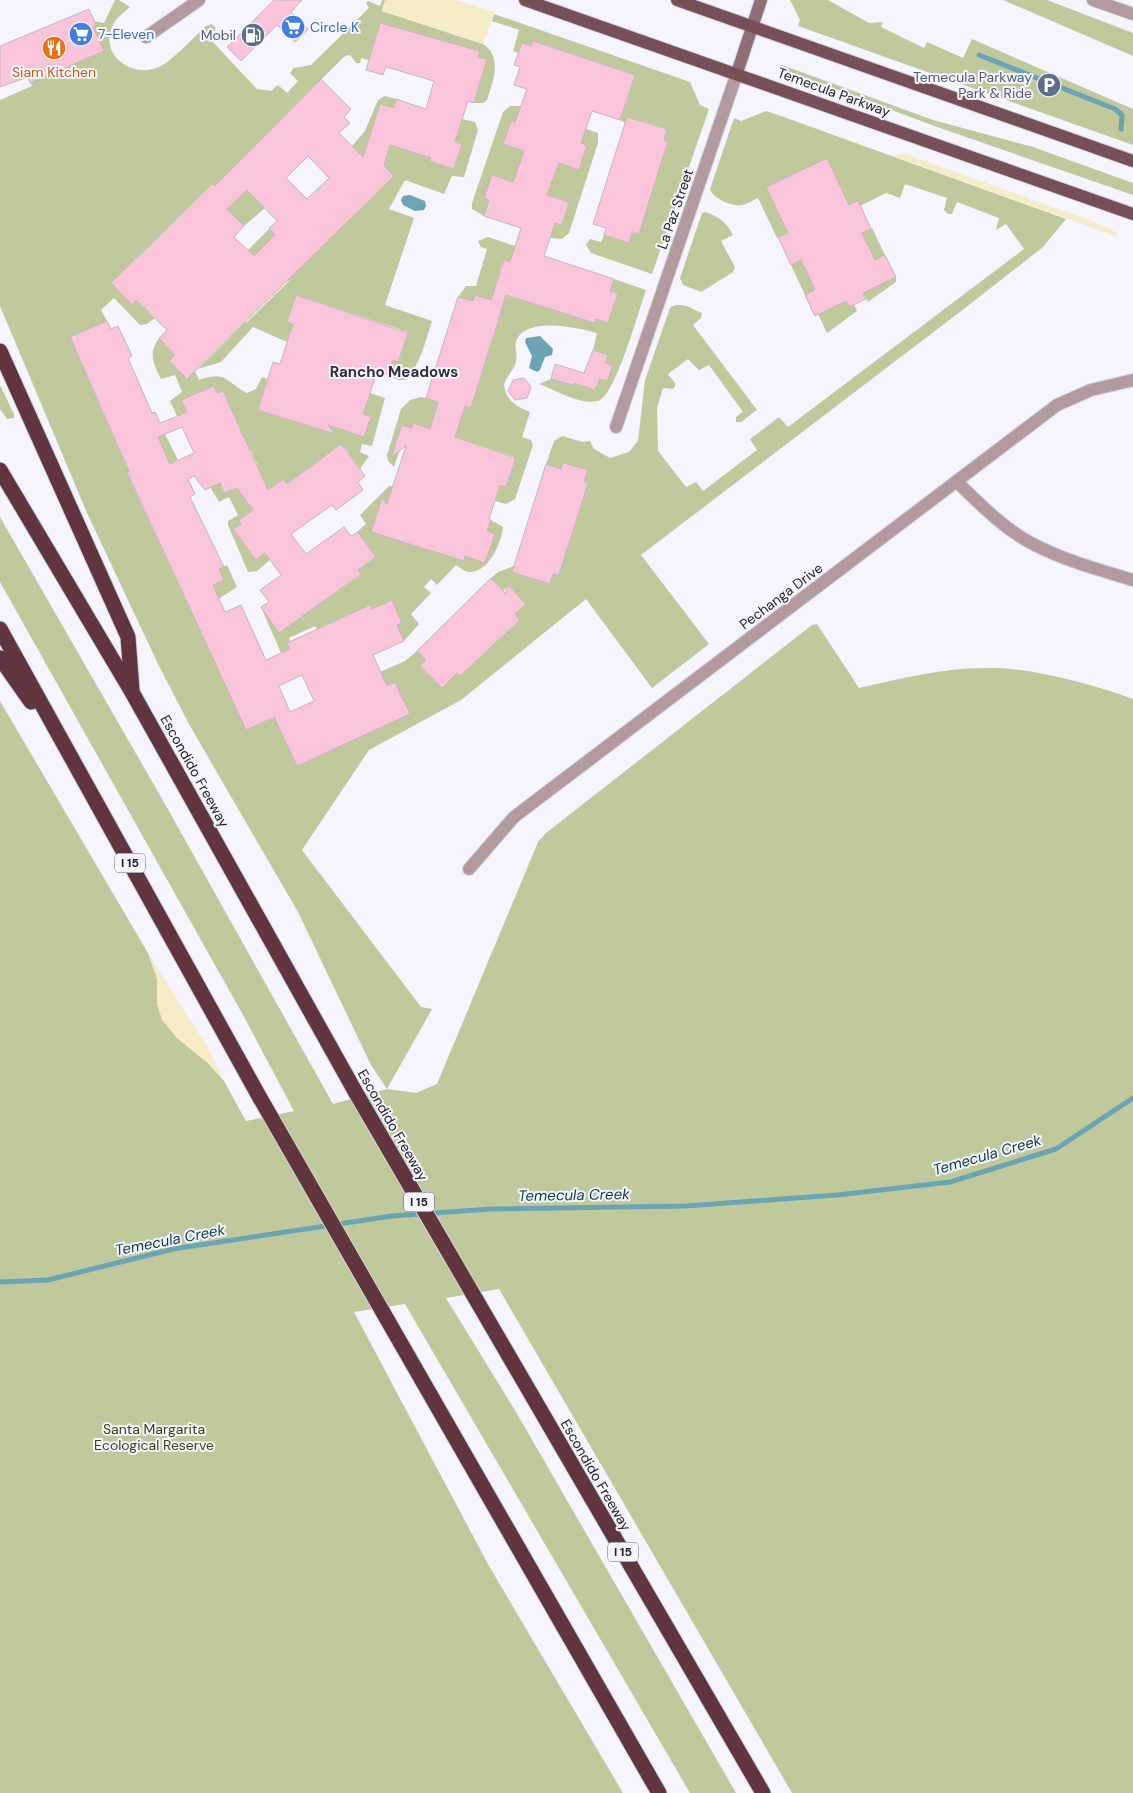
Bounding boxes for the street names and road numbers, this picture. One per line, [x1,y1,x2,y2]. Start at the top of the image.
street label: Temecula Parkway [775,63,893,121]
street label: La Paz Street [653,166,697,252]
street label: Pechanga Drive [736,559,826,633]
street label: Escondido Freeway [157,712,233,831]
road number: I 15 [115,854,145,872]
street label: Escondido Freeway [354,1066,432,1184]
road number: I 15 [404,1192,434,1212]
street label: Escondido Freeway [557,1416,635,1534]
road number: I 15 [608,1542,638,1561]

